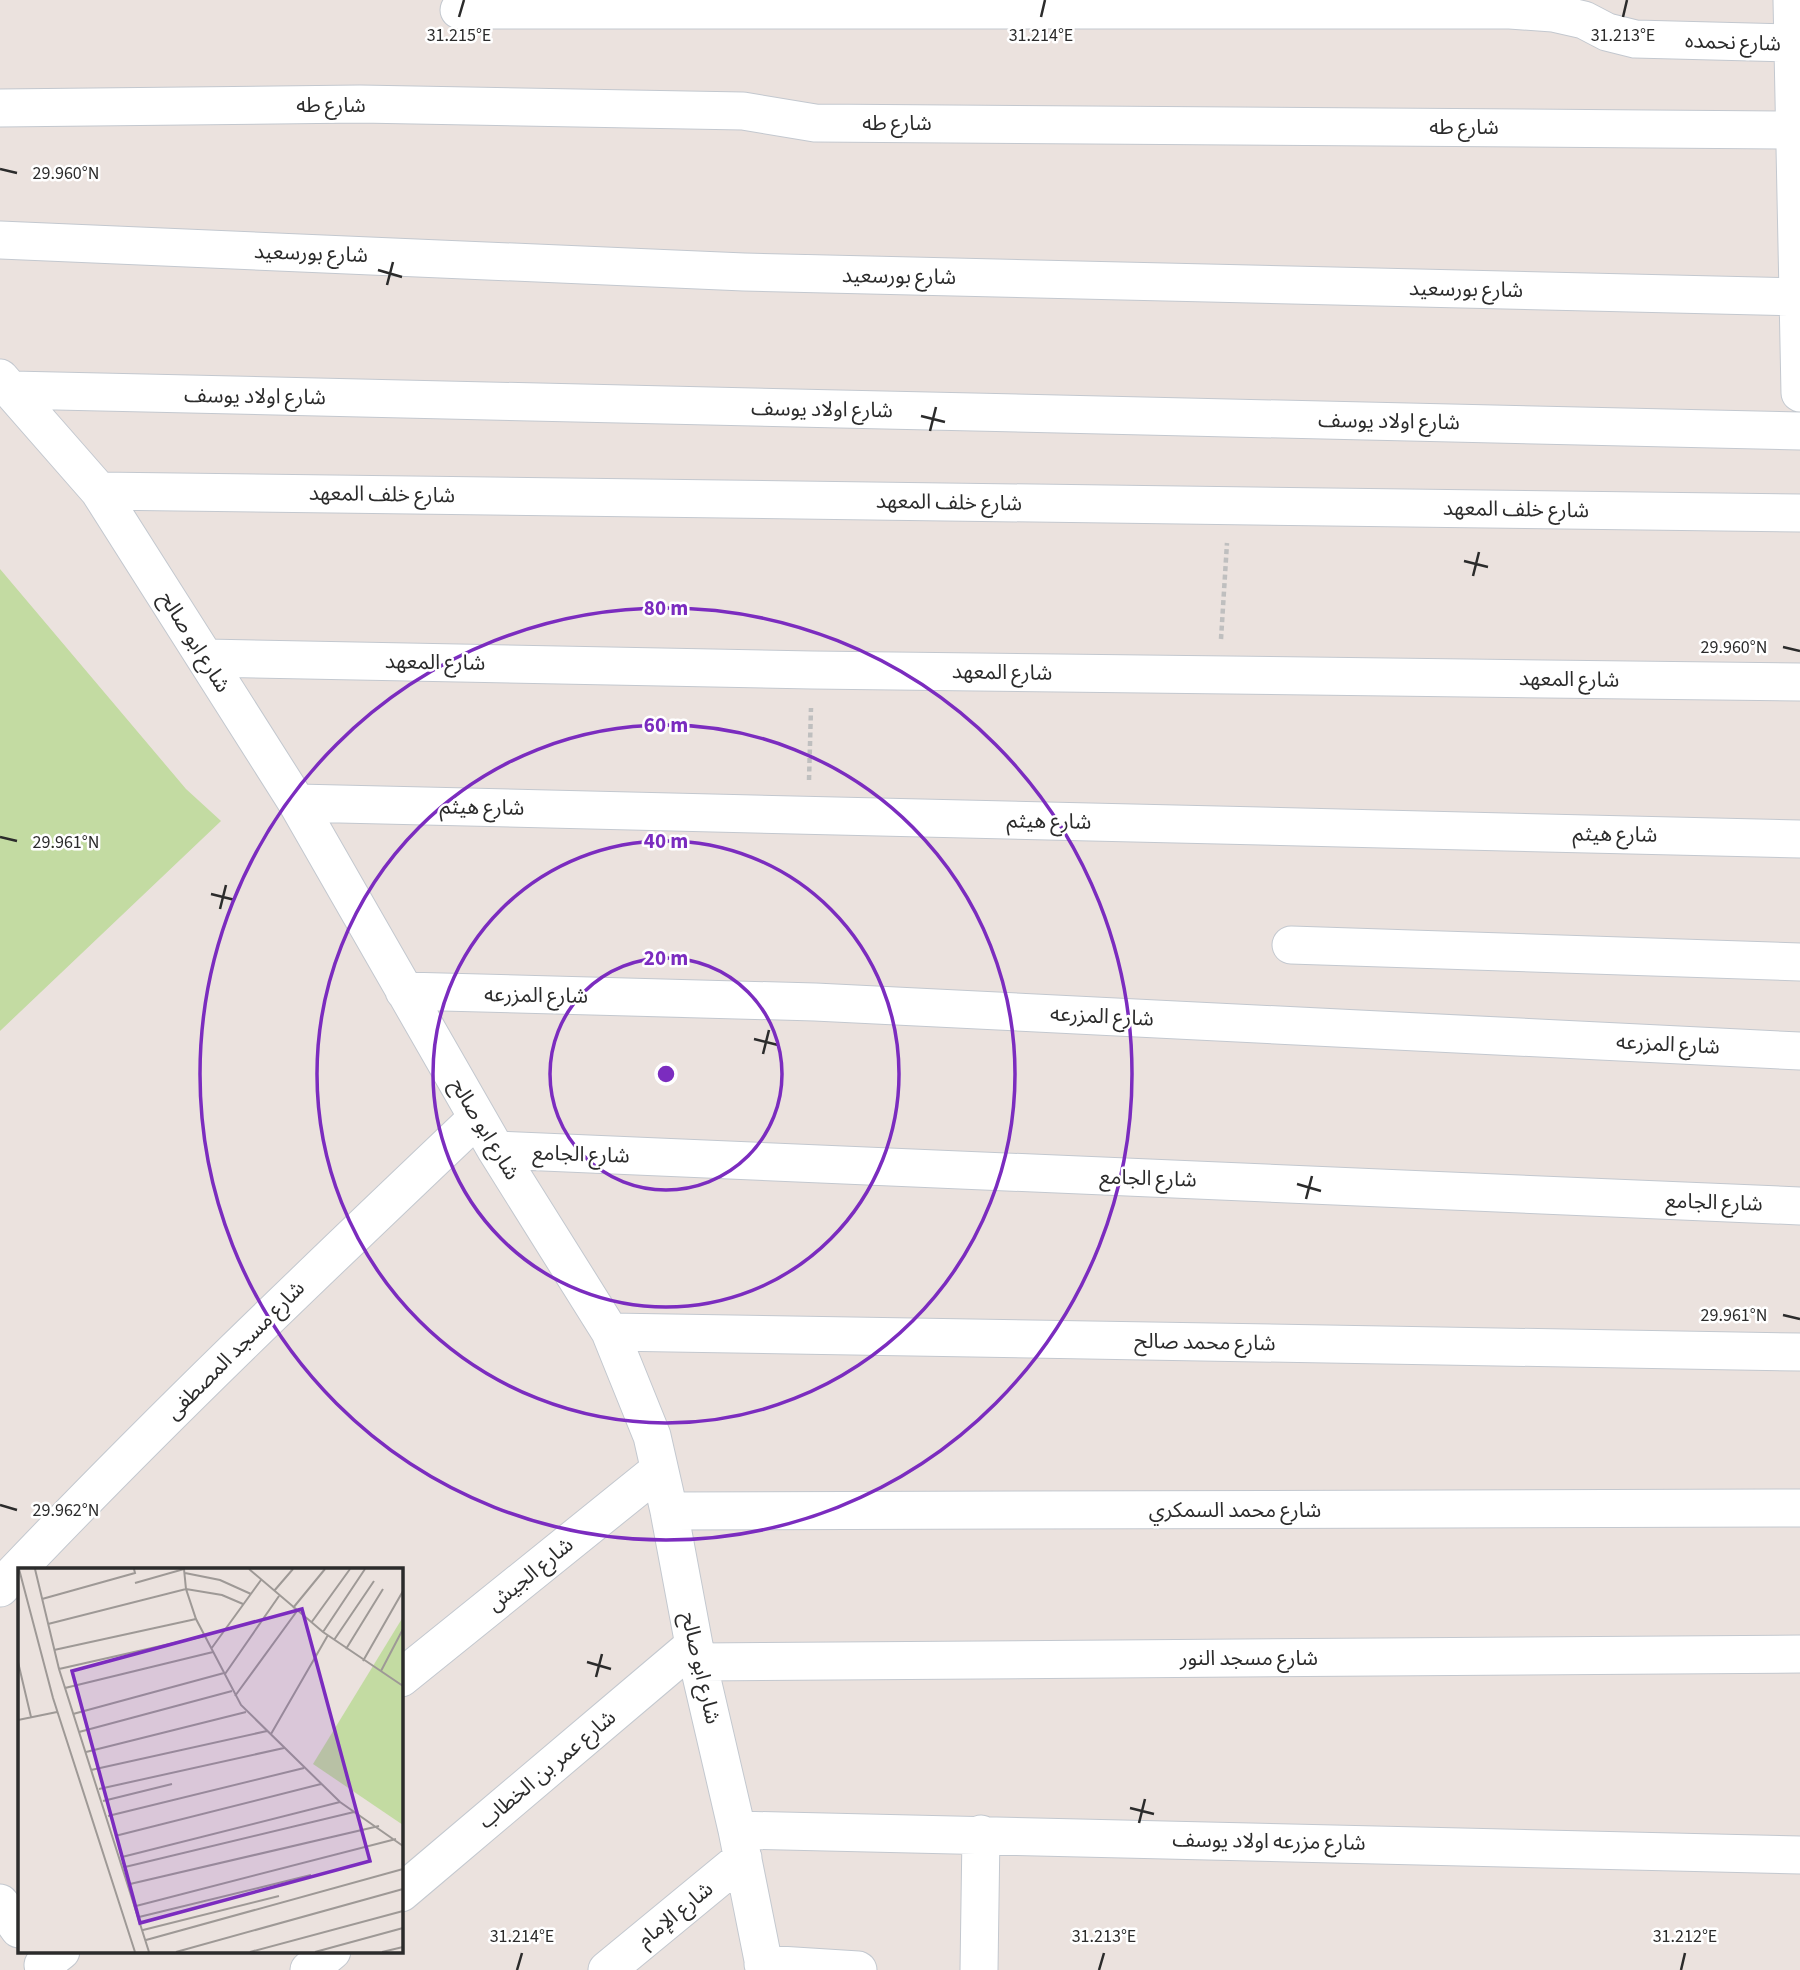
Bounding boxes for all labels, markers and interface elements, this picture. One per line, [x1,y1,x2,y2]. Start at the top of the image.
text: 31.215°E [427,23,491,48]
text: 31.214°E [1009,23,1073,48]
text: 31.213°E [1591,23,1655,48]
street label: شارع نحمده [1685,25,1781,59]
street label: شارع طه [296,90,366,120]
street label: شارع طه [862,108,932,138]
street label: شارع طه [1429,112,1499,142]
text: 29.960°N [33,161,99,186]
street label: شارع بورسعيد [253,236,369,270]
street label: شارع بورسعيد [842,260,956,292]
street label: شارع بورسعيد [1409,273,1523,305]
street label: شارع اولاد يوسف [184,380,326,412]
street label: شارع اولاد يوسف [751,393,893,425]
street label: شارع اولاد يوسف [1318,405,1460,437]
street label: شارع خلف المعهد [309,478,455,510]
street label: شارع خلف المعهد [876,486,1022,518]
street label: شارع خلف المعهد [1443,493,1589,525]
street label: شارع ابو صالح [152,586,238,698]
text: 80 m [644,593,688,623]
text: 29.960°N [1701,635,1767,660]
street label: شارع المعهد [384,646,486,678]
street label: شارع المعهد [951,656,1053,688]
street label: شارع المعهد [1518,663,1620,695]
text: 60 m [644,710,688,740]
street label: شارع هيثم [439,791,525,823]
street label: شارع هيثم [1006,805,1092,837]
street label: شارع هيثم [1572,818,1658,850]
text: 40 m [644,826,688,856]
text: 29.961°N [33,830,99,855]
text: 20 m [644,943,688,973]
street label: شارع المزرعه [484,979,588,1011]
street label: شارع المزرعه [1049,998,1155,1034]
street label: شارع المزرعه [1615,1026,1721,1062]
centre of rings [654,1062,678,1086]
street label: شارع ابو صالح [443,1072,527,1186]
street label: شارع الجامع [532,1137,630,1171]
street label: شارع الجامع [1099,1161,1197,1195]
street label: شارع الجامع [1665,1185,1763,1219]
street label: شارع مسجد المصطفى [159,1274,311,1426]
text: 29.961°N [1701,1303,1767,1328]
street label: شارع محمد صالح [1134,1326,1276,1358]
street label: شارع محمد السمكري [1149,1495,1321,1526]
text: 29.962°N [33,1498,99,1523]
street label: شارع الجيش [480,1530,580,1618]
inset map [18,1568,402,1952]
street label: شارع ابو صالح [674,1609,728,1727]
street label: شارع مسجد النور [1179,1643,1318,1673]
street label: شارع عمر بن الخطاب [472,1702,622,1836]
street label: شارع مزرعه اولاد يوسف [1172,1824,1366,1858]
street label: شارع الإمام [631,1874,720,1955]
text: 31.214°E [490,1924,554,1949]
text: 31.213°E [1072,1924,1136,1949]
text: 31.212°E [1653,1924,1717,1949]

